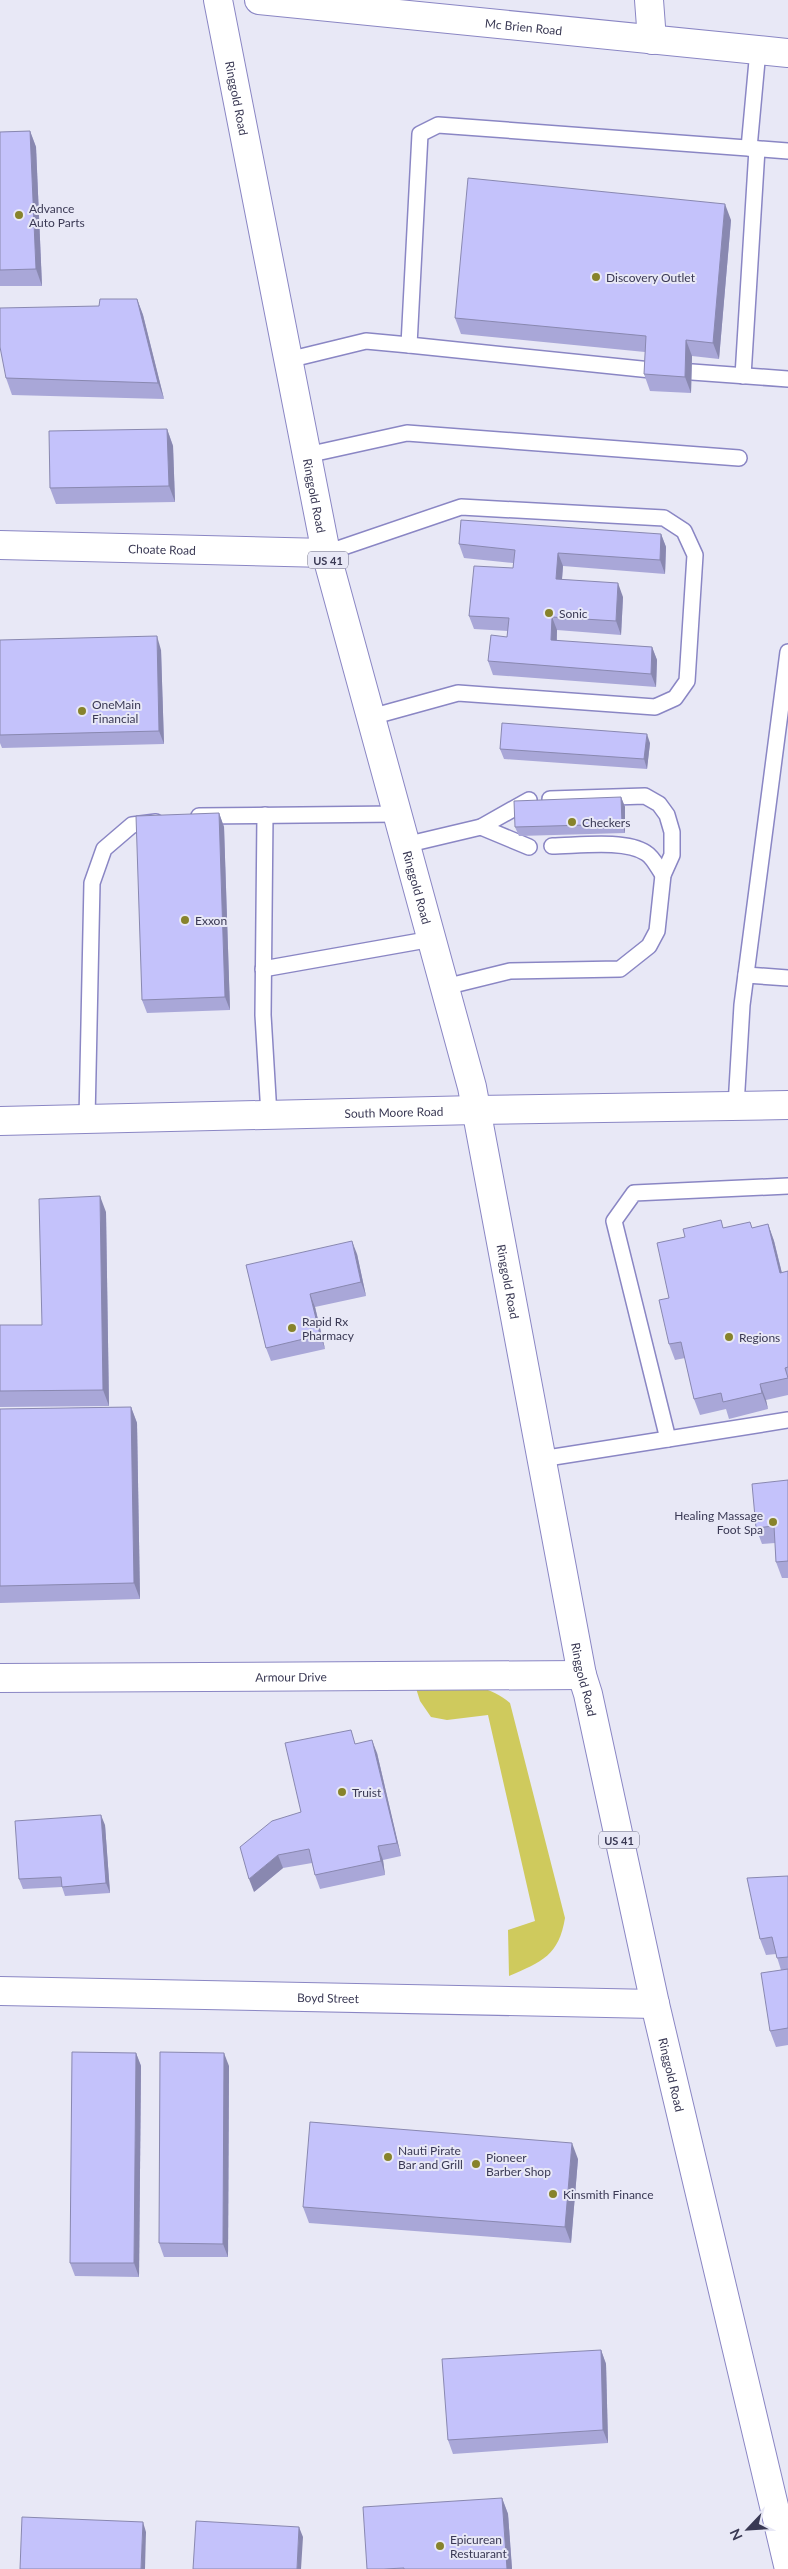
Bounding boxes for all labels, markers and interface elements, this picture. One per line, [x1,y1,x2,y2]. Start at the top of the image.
street label: Mc Brien Road [484,15,563,38]
street label: Ringgold Road [223,60,252,137]
place label: Advance Auto Parts [29,201,85,230]
marker: Advance Auto Parts [13,209,25,221]
place label: Discovery Outlet [606,270,696,285]
marker: Discovery Outlet [590,271,602,283]
street label: Ringgold Road [300,457,329,534]
street label: Choate Road [128,541,196,557]
road number: US 41 [308,552,348,568]
place label: Sonic [559,606,588,621]
marker: Sonic [543,607,555,619]
place label: OneMain Financial [92,697,141,726]
marker: OneMain Financial [76,705,88,717]
place label: Checkers [582,815,630,830]
marker: Checkers [566,816,578,828]
street label: Ringgold Road [400,849,435,926]
place label: Exxon [195,913,227,928]
marker: Exxon [179,914,191,926]
street label: South Moore Road [344,1103,444,1121]
street label: Ringgold Road [494,1243,523,1320]
place label: Rapid Rx Pharmacy [302,1314,355,1343]
marker: Rapid Rx Pharmacy [286,1322,298,1334]
place label: Regions [739,1330,780,1345]
marker: Regions [723,1331,735,1343]
place label: Healing Massage Foot Spa [674,1508,763,1537]
marker: Healing Massage Foot Spa [767,1516,779,1528]
street label: Ringgold Road [569,1641,600,1718]
street label: Armour Drive [255,1669,327,1684]
place label: Truist [352,1785,382,1800]
marker: Truist [336,1786,348,1798]
road number: US 41 [599,1832,639,1848]
street label: Boyd Street [297,1989,360,2006]
street label: Ringgold Road [656,2036,688,2113]
place label: Nauti Pirate Bar and Grill [398,2143,463,2172]
place label: Pioneer Barber Shop [486,2150,551,2179]
marker: Nauti Pirate Bar and Grill [382,2151,394,2163]
marker: Pioneer Barber Shop [470,2158,482,2170]
place label: Kinsmith Finance [563,2187,654,2202]
marker: Kinsmith Finance [547,2188,559,2200]
north arrow [723,2504,773,2554]
text: N [726,2526,746,2543]
place label: Epicurean Restuarant [450,2532,507,2561]
marker: Epicurean Restuarant [434,2540,446,2552]

